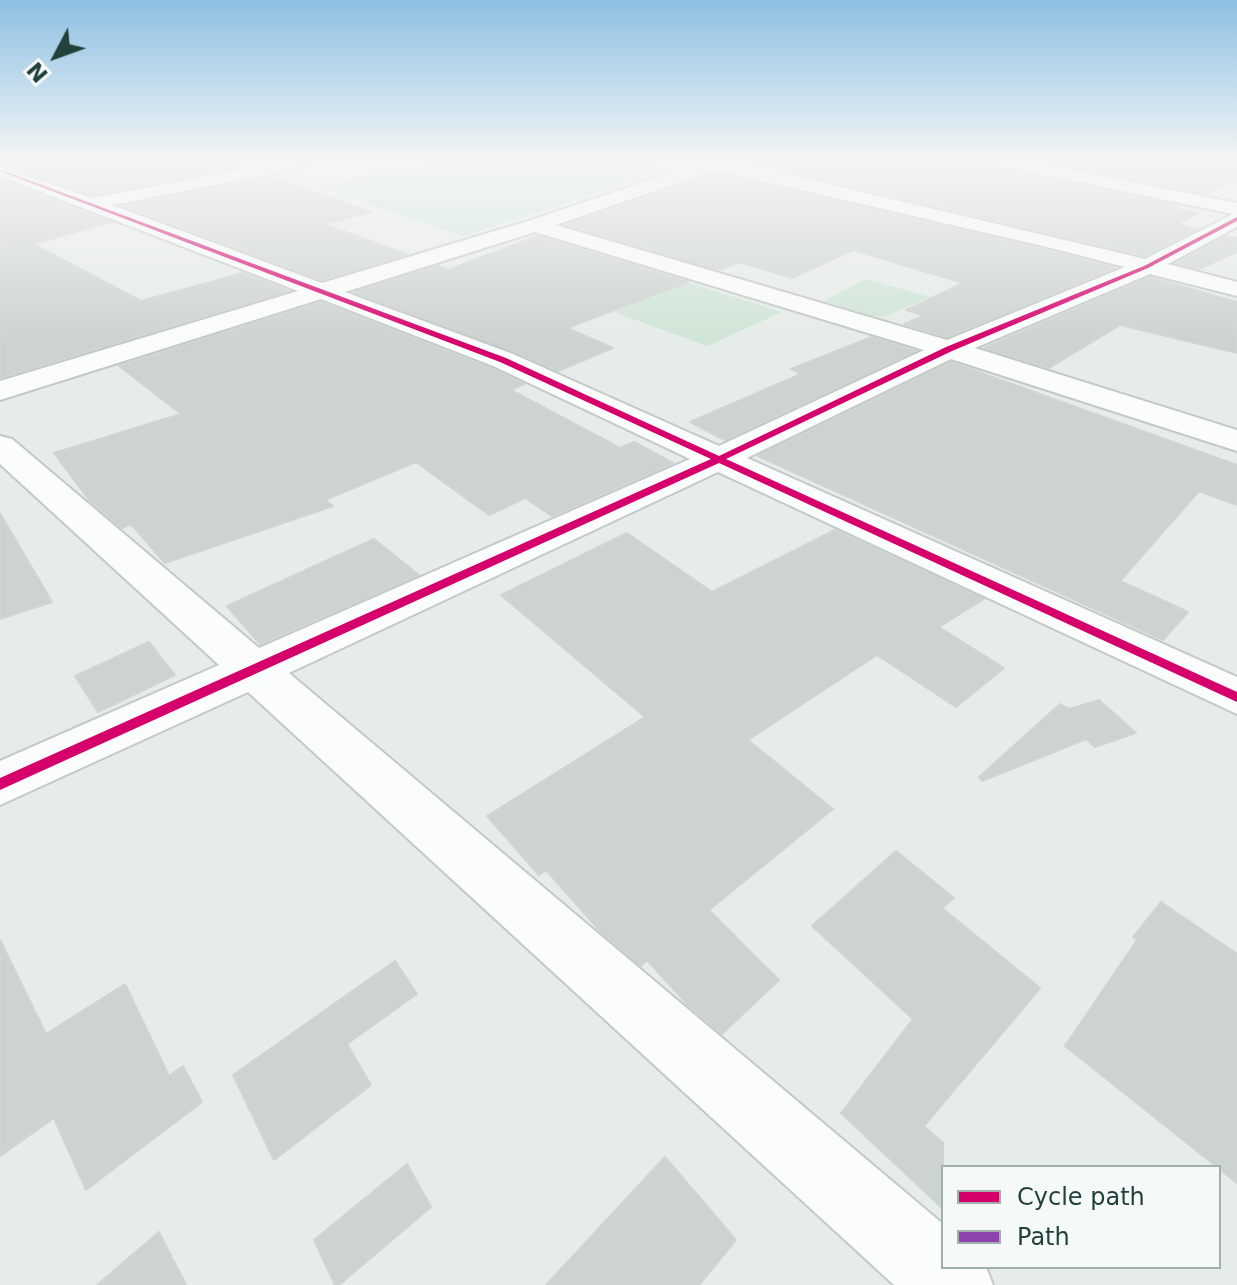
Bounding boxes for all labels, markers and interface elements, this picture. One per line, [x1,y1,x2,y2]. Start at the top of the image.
north arrow [16,16,96,96]
text: N [22,57,53,87]
legend [941,1165,1221,1269]
text: Cycle path [1017,1183,1145,1211]
text: Path [1017,1223,1070,1251]

